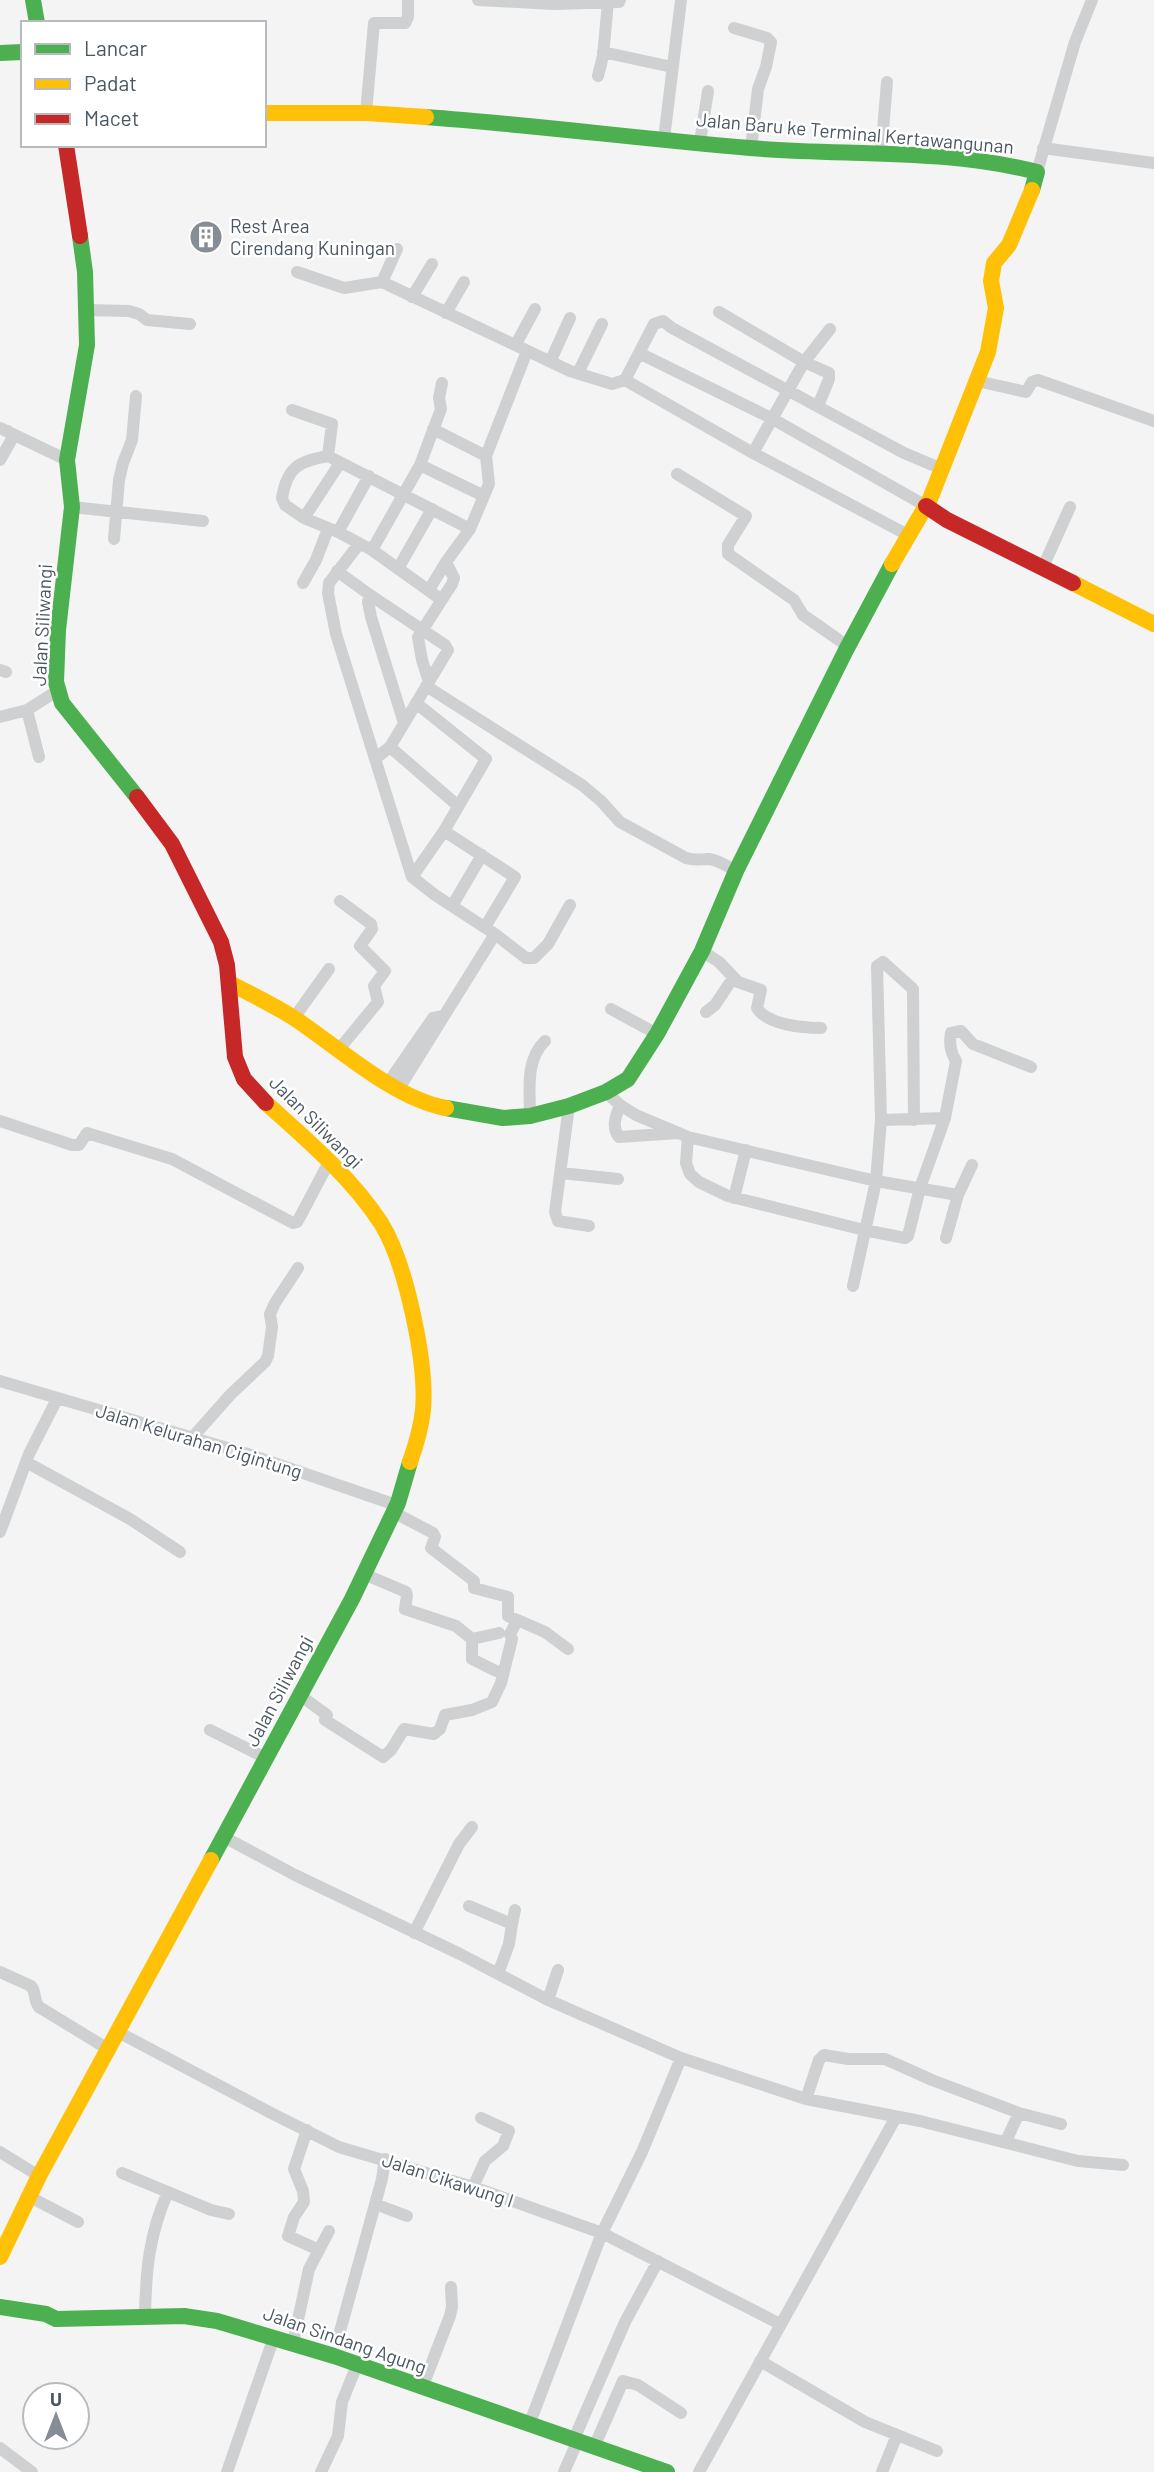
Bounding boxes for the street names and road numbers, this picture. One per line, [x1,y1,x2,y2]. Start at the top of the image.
street label: Jalan Baru ke Terminal Kertawangunan [695,107,1015,158]
street label: Jalan Siliwangi [27,563,56,687]
street label: Jalan Siliwangi [265,1070,368,1173]
street label: Jalan Kelurahan Cigintung [93,1398,305,1483]
street label: Jalan Siliwangi [240,1631,317,1750]
street label: Jalan Cikawung I [379,2147,517,2212]
street label: Jalan Sindang Agung [261,2301,430,2378]

